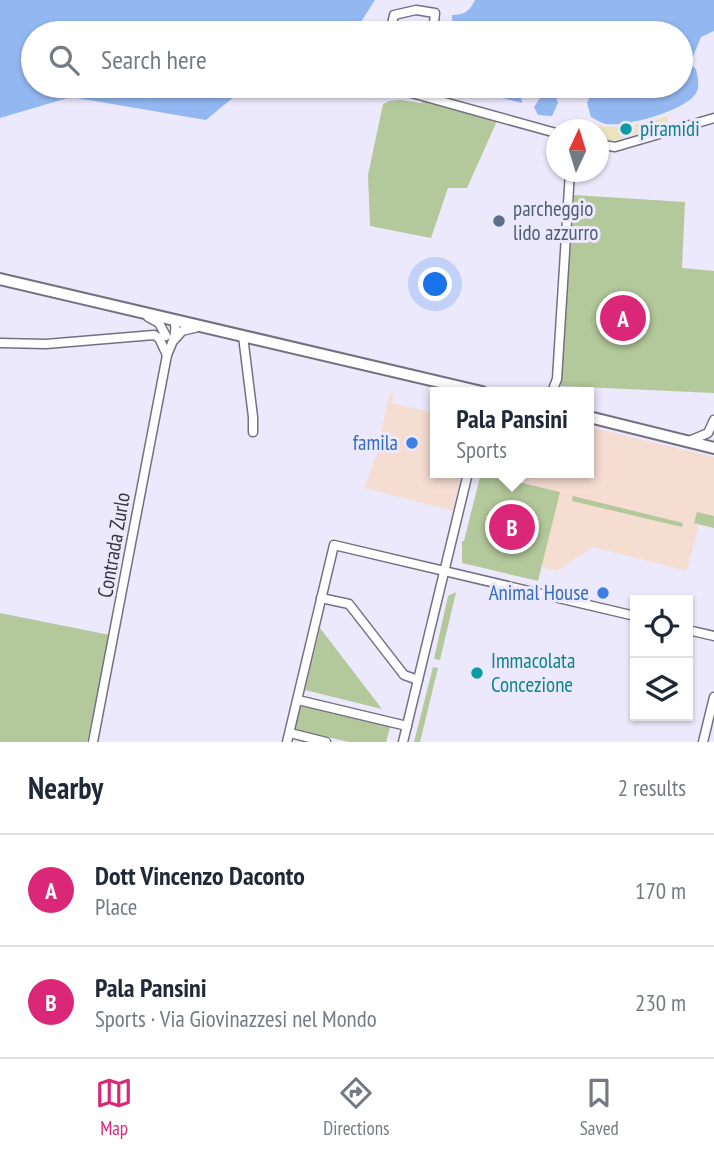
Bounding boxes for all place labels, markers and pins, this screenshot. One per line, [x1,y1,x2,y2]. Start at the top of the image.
place label: piramidi [640,115,700,142]
marker: piramidi [618,121,634,137]
place label: parcheggio lido azzurro [513,195,598,246]
marker: parcheggio lido azzurro [491,213,507,229]
pin: A [600,292,646,344]
place label: famila [353,429,398,456]
marker: famila [404,435,420,451]
pin: B [489,501,535,553]
place label: Animal House [489,579,589,606]
marker: Animal House [595,585,611,601]
place label: Immacolata Concezione [491,647,575,698]
marker: Immacolata Concezione [469,665,485,681]

